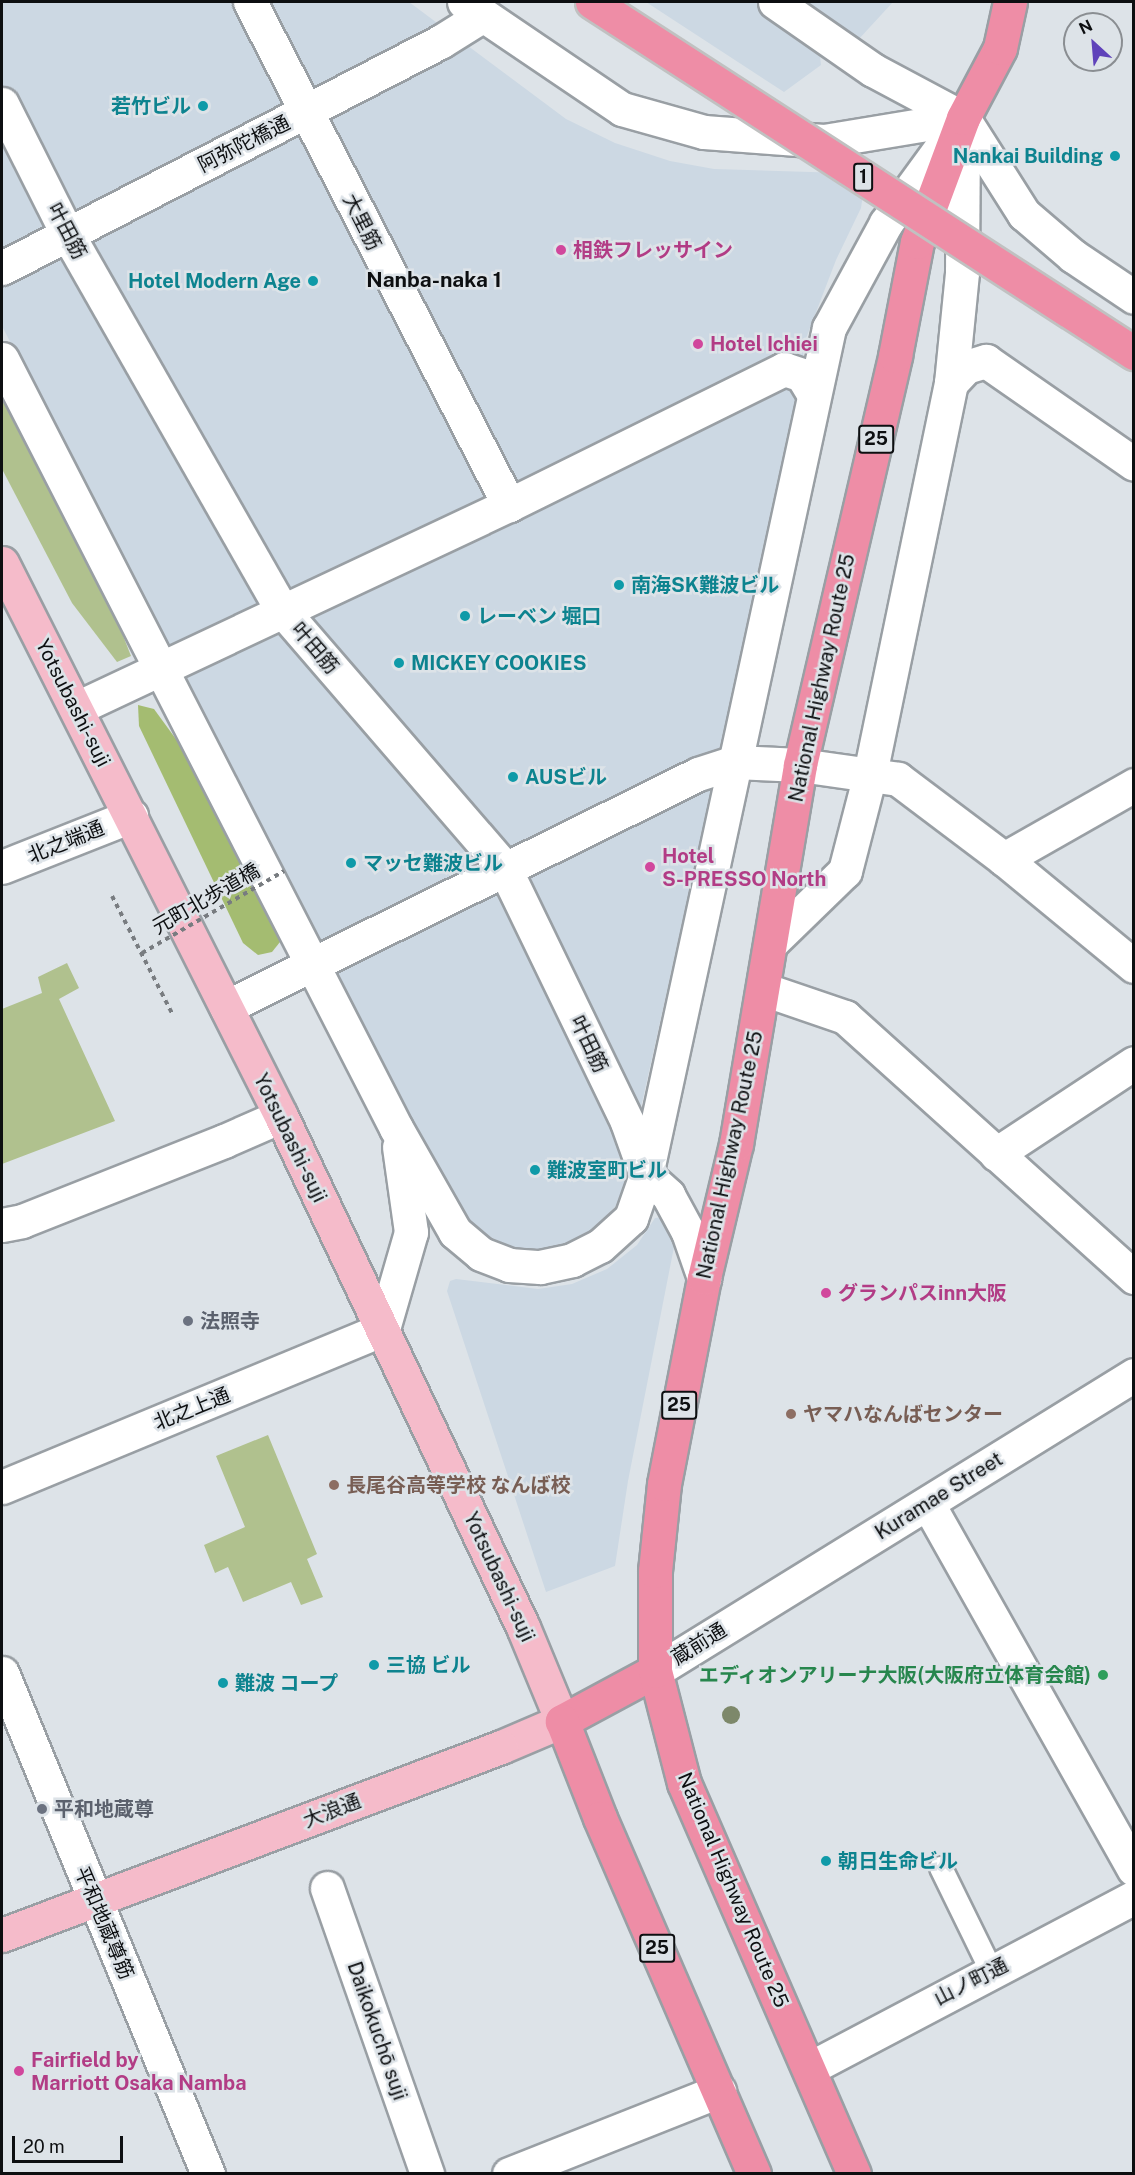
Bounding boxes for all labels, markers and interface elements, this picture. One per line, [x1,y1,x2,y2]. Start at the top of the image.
north arrow [1063,12,1123,72]
text: N [1076,16,1096,38]
place label: 若竹ビル [111,94,191,118]
marker: 若竹ビル [196,99,210,113]
street label: 阿弥陀橋通 [194,111,294,177]
place label: Nankai Building [953,144,1103,168]
marker: Nankai Building [1108,149,1122,163]
road number: 1 [852,162,874,192]
street label: 大里筋 [338,190,386,254]
street label: 叶田筋 [42,199,92,263]
place label: 相鉄フレッサイン [573,238,733,262]
marker: 相鉄フレッサイン [554,243,568,257]
district label: Nanba-naka 1 [366,267,502,293]
place label: Hotel Modern Age [128,269,301,293]
marker: Hotel Modern Age [306,274,320,288]
place label: Hotel Ichiei [710,332,818,356]
marker: Hotel Ichiei [691,337,705,351]
road number: 25 [858,424,894,454]
street label: National Highway Route 25 [784,552,860,804]
place label: 南海SK難波ビル [631,573,779,597]
marker: 南海SK難波ビル [612,578,626,592]
place label: レーベン 堀口 [477,604,602,628]
marker: レーベン 堀口 [458,609,472,623]
street label: 叶田筋 [286,617,344,679]
street label: Yotsubashi-suji [30,635,116,771]
place label: MICKEY COOKIES [411,651,587,675]
marker: MICKEY COOKIES [392,656,406,670]
place label: AUSビル [525,765,607,789]
marker: AUSビル [506,770,520,784]
street label: 北之端通 [24,816,108,868]
place label: Hotel S-PRESSO North [662,844,826,891]
place label: マッセ難波ビル [363,851,503,875]
marker: マッセ難波ビル [344,856,358,870]
street label: 元町北歩道橋 [148,859,264,939]
marker: Hotel S-PRESSO North [643,860,657,874]
street label: 叶田筋 [565,1012,613,1076]
street label: National Highway Route 25 [692,1029,768,1281]
street label: Yotsubashi-suji [248,1070,332,1206]
place label: 難波室町ビル [547,1158,667,1182]
marker: 難波室町ビル [528,1163,542,1177]
place label: グランパスinn大阪 [838,1281,1007,1305]
marker: グランパスinn大阪 [819,1286,833,1300]
place label: 法照寺 [200,1309,260,1333]
marker: 法照寺 [181,1314,195,1328]
street label: 北之上通 [150,1383,234,1435]
road number: 25 [661,1390,697,1420]
place label: ヤマハなんばセンター [803,1402,1003,1426]
marker: ヤマハなんばセンター [784,1407,798,1421]
street label: Kuramae Street [871,1447,1007,1545]
place label: 長尾谷高等学校 なんば校 [346,1473,571,1497]
marker: 長尾谷高等学校 なんば校 [327,1478,341,1492]
street label: Yotsubashi-suji [458,1508,540,1646]
street label: 蔵前通 [667,1618,731,1670]
place label: 三協 ビル [386,1653,471,1677]
marker: 三協 ビル [367,1658,381,1672]
place label: エディオンアリーナ大阪(大阪府立体育会館) [698,1663,1091,1687]
marker: エディオンアリーナ大阪(大阪府立体育会館) [1096,1668,1110,1682]
place label: 難波 コープ [235,1671,340,1695]
marker: 難波 コープ [216,1676,230,1690]
street label: National Highway Route 25 [672,1769,794,2011]
street label: 大浪通 [300,1789,364,1833]
place label: 平和地蔵尊 [54,1797,154,1821]
marker: 平和地蔵尊 [35,1802,49,1816]
place label: 朝日生命ビル [838,1849,958,1873]
marker: 朝日生命ビル [819,1854,833,1868]
street label: 平和地蔵尊筋 [70,1863,138,1983]
road number: 25 [639,1933,675,1963]
street label: 山ノ町通 [930,1953,1012,2011]
street label: Daikokuchō suji [342,1958,412,2104]
place label: Fairfield by Marriott Osaka Namba [31,2048,246,2095]
marker: Fairfield by Marriott Osaka Namba [12,2064,26,2078]
scale bar [15,2124,126,2162]
text: 20 m [23,2136,65,2157]

